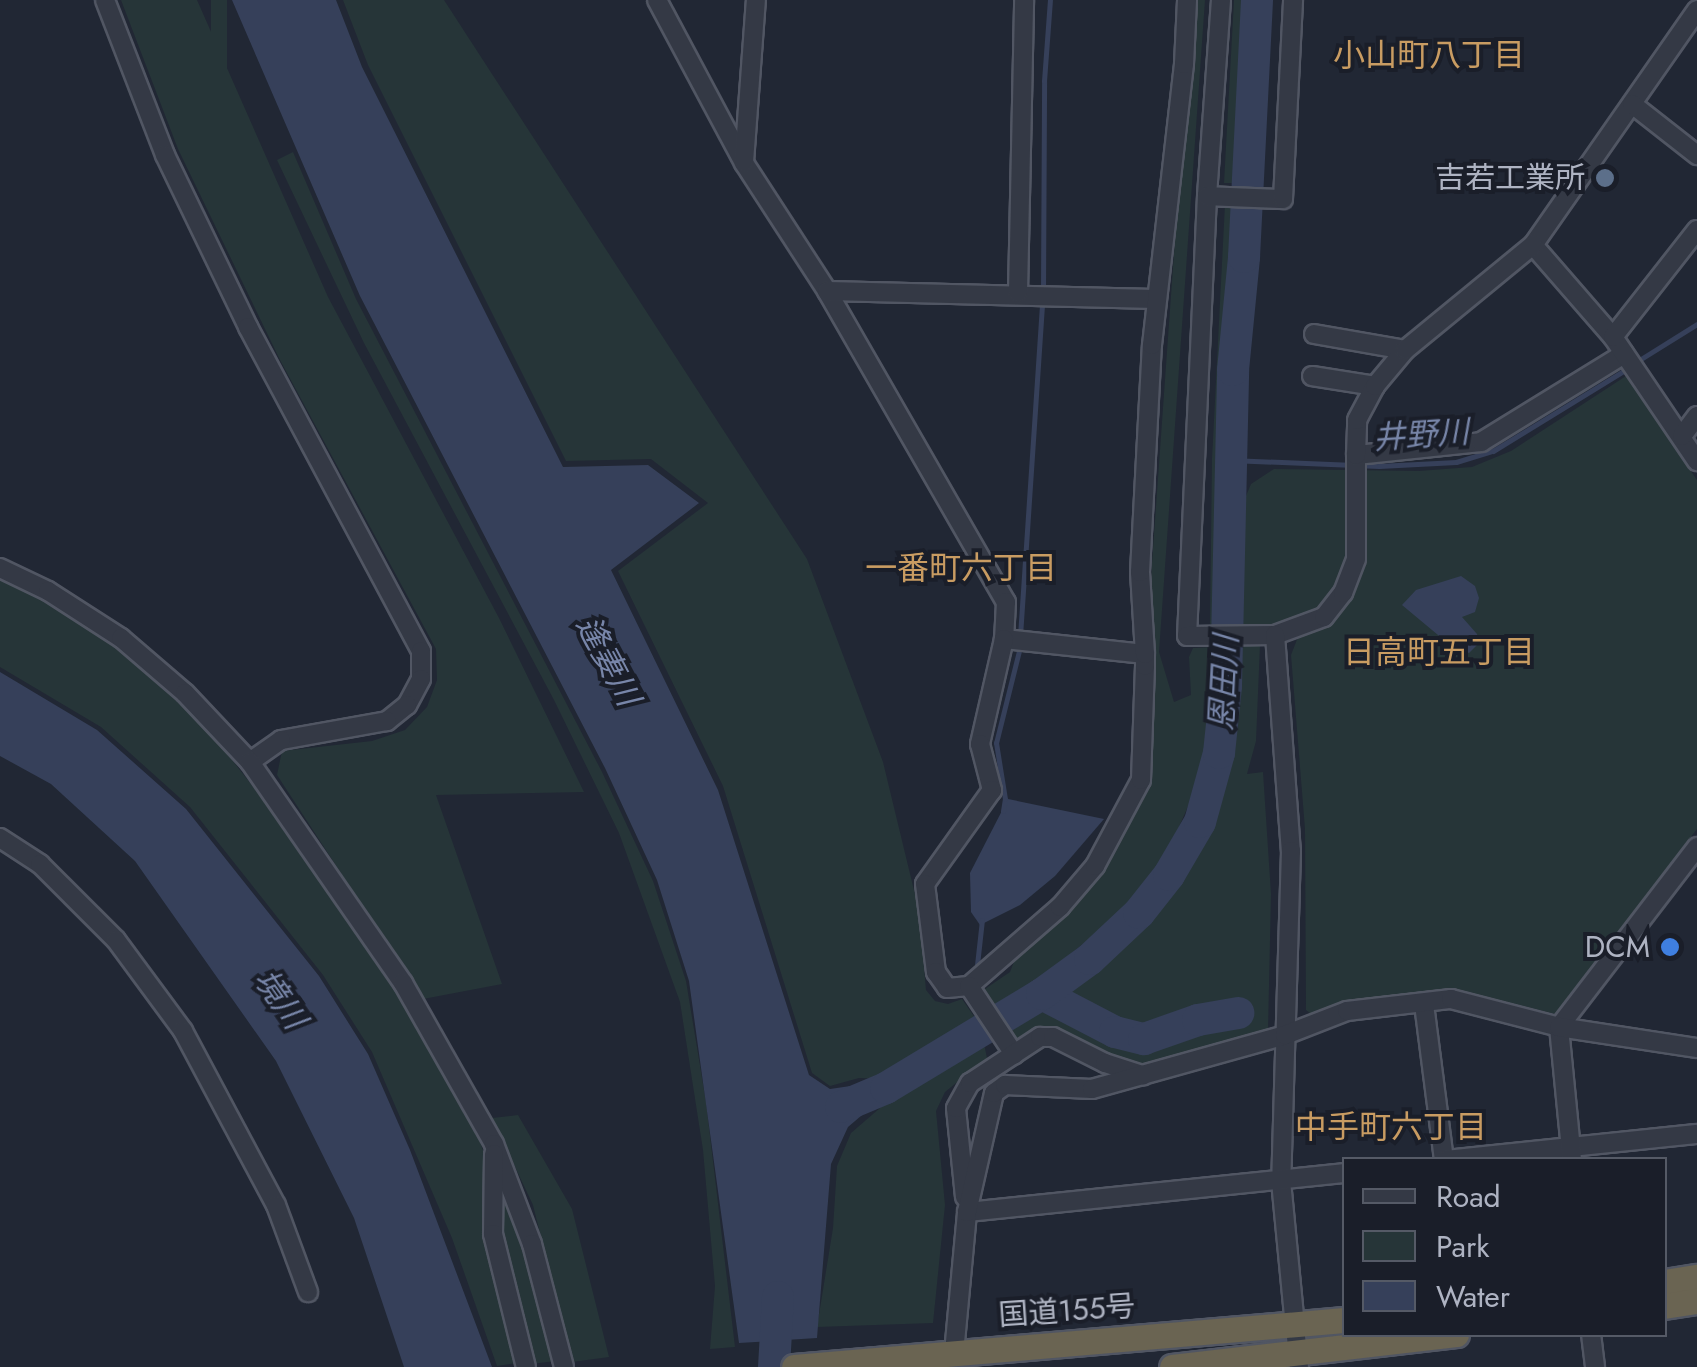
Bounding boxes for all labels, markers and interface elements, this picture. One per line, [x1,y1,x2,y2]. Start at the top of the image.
district label: 小山町八丁目 [1333,36,1525,74]
place label: 吉若工業所 [1435,160,1585,196]
marker: 吉若工業所 [1594,167,1616,189]
water label: 井野川 [1372,412,1470,458]
district label: 一番町六丁目 [865,549,1057,587]
water label: 逢妻川 [569,610,647,712]
district label: 日高町五丁目 [1343,633,1535,671]
water label: 恩田川 [1202,634,1246,732]
place label: DCM [1585,929,1650,965]
marker: DCM [1659,936,1681,958]
water label: 境川 [246,962,314,1036]
district label: 中手町六丁目 [1295,1108,1487,1146]
legend [1342,1157,1667,1337]
text: Road [1436,1175,1501,1218]
text: Park [1436,1225,1489,1268]
text: Water [1436,1275,1510,1318]
street label: 国道155号 [997,1288,1137,1334]

